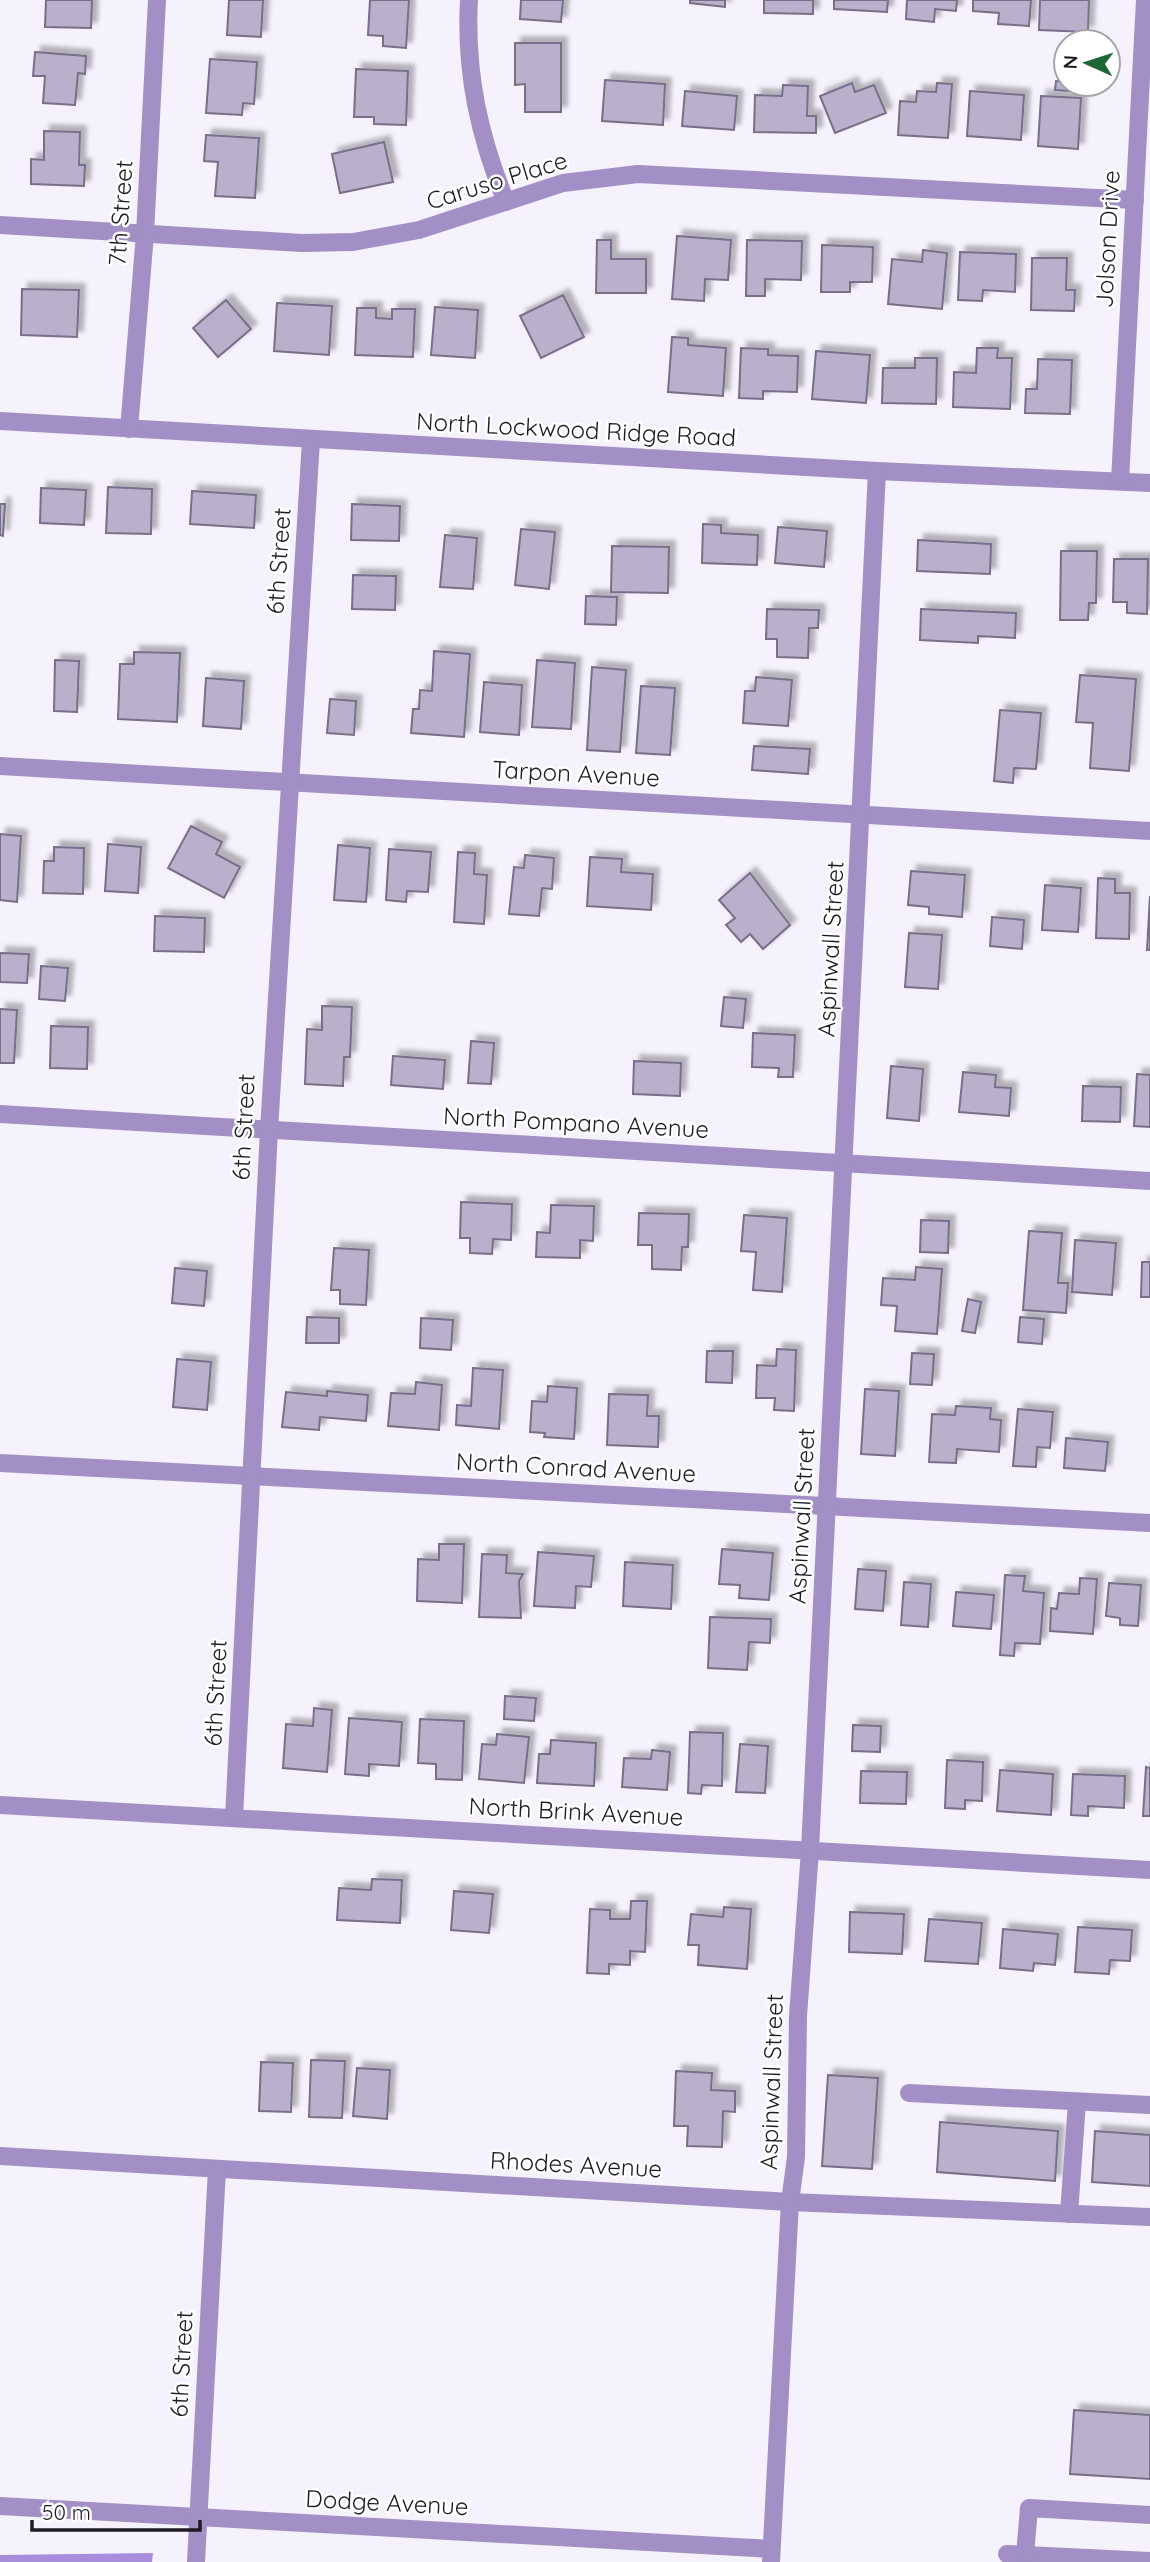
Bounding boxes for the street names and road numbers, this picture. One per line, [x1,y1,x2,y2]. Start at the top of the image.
street label: Caruso Place [423,144,571,216]
street label: 7th Street [101,159,139,267]
street label: Jolson Drive [1088,169,1126,308]
street label: North Lockwood Ridge Road [415,406,737,452]
street label: 6th Street [259,507,297,615]
street label: Tarpon Avenue [492,754,660,792]
street label: Aspinwall Street [810,860,850,1038]
street label: 6th Street [225,1073,261,1181]
street label: North Pompano Avenue [442,1100,710,1144]
street label: Aspinwall Street [781,1427,821,1605]
street label: North Conrad Avenue [455,1446,697,1488]
street label: 6th Street [197,1639,233,1747]
street label: North Brink Avenue [468,1790,684,1832]
street label: Aspinwall Street [753,1993,789,2171]
street label: Rhodes Avenue [489,2145,663,2183]
street label: 6th Street [163,2310,199,2418]
street label: Dodge Avenue [305,2483,469,2521]

